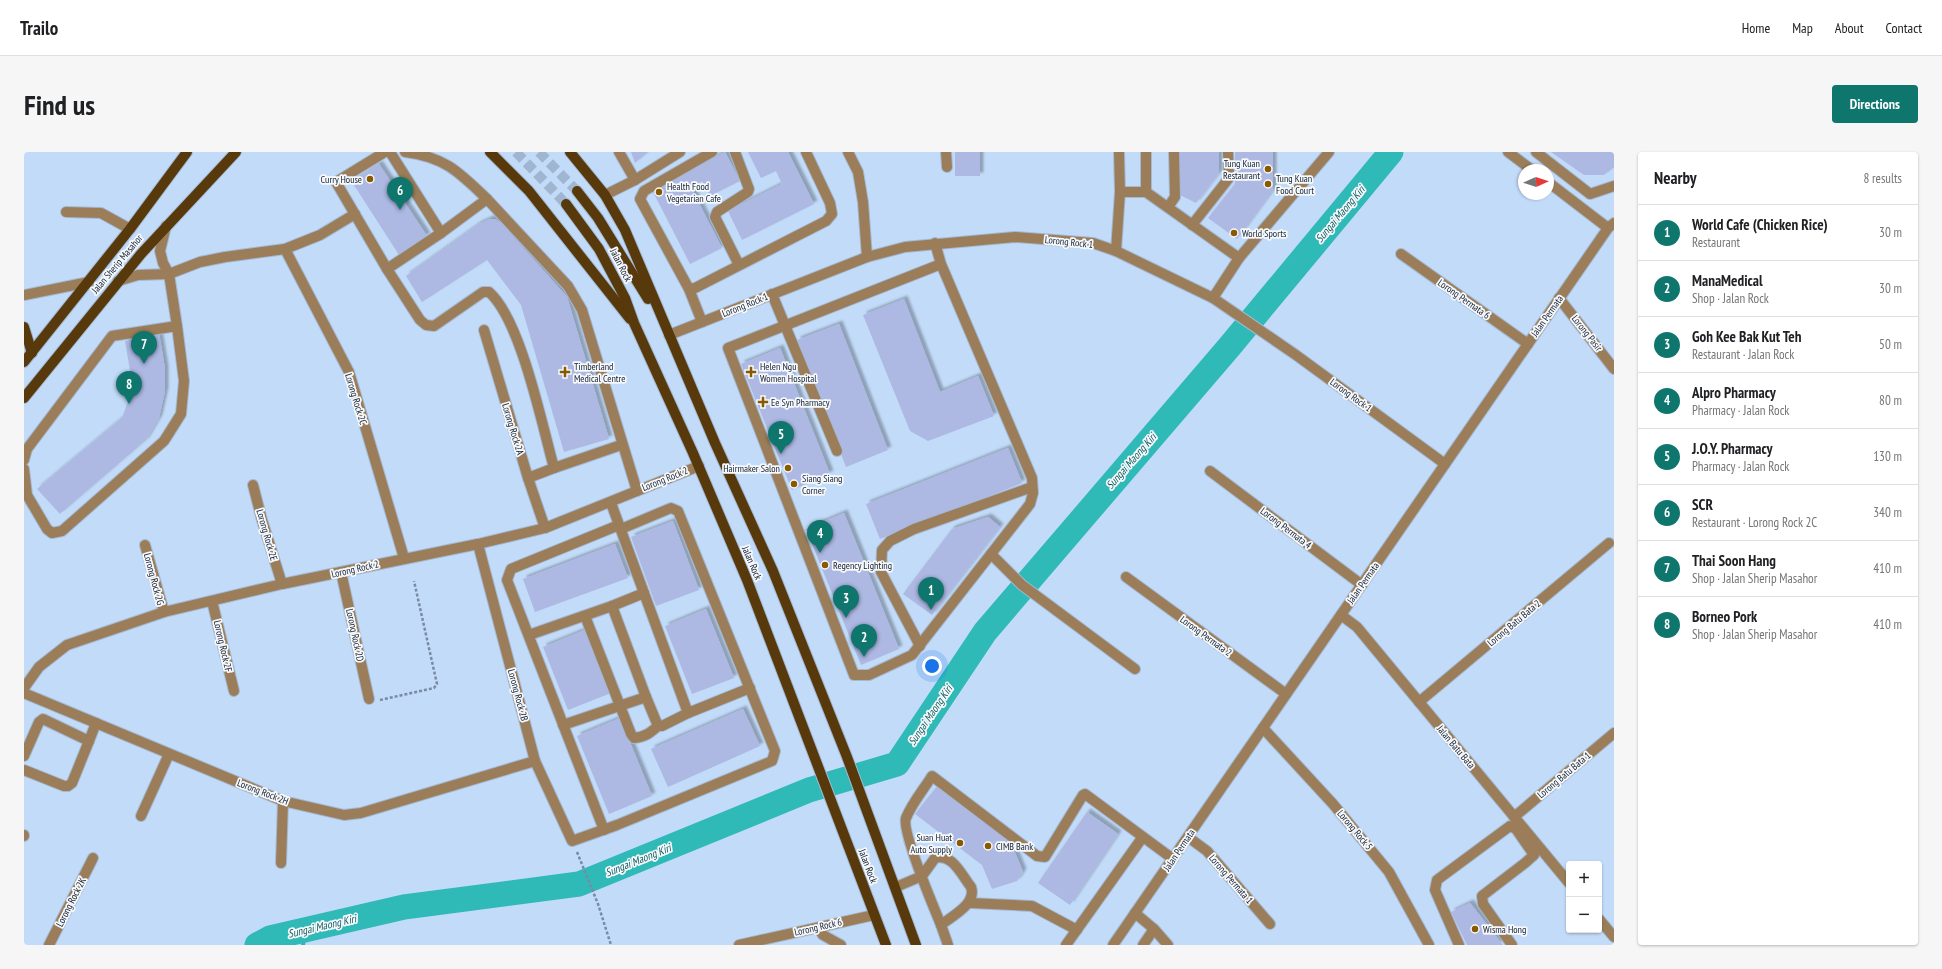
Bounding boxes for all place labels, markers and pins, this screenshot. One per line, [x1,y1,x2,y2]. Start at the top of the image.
place label: Tung Kuan Restaurant [1223,157,1260,182]
marker: Tung Kuan Restaurant [1263,164,1273,174]
place label: Tung Kuan Food Court [1276,172,1314,197]
place label: Curry House [321,173,362,186]
marker: Curry House [365,174,375,184]
pin: 6 [387,177,413,210]
marker: Tung Kuan Food Court [1263,179,1273,189]
place label: Health Food Vegetarian Cafe [666,180,721,205]
marker: Health Food Vegetarian Cafe [654,187,664,197]
place label: World Sports [1242,227,1287,240]
marker: World Sports [1229,228,1239,238]
pin: 7 [131,331,157,364]
place label: Timberland Medical Centre [574,360,625,385]
place label: Helen Ngu Women Hospital [760,360,817,385]
marker: Timberland Medical Centre [559,366,571,378]
marker: Helen Ngu Women Hospital [745,366,757,378]
pin: 8 [116,371,142,404]
place label: Ee Syn Pharmacy [771,396,830,409]
marker: Ee Syn Pharmacy [758,397,768,407]
pin: 5 [768,421,794,454]
place label: Hairmaker Salon [723,462,780,475]
marker: Hairmaker Salon [783,463,793,473]
place label: Siang Siang Corner [802,472,842,497]
marker: Siang Siang Corner [789,479,799,489]
pin: 4 [807,520,833,553]
place label: Regency Lighting [833,559,892,572]
marker: Regency Lighting [820,560,830,570]
pin: 1 [918,577,944,610]
pin: 3 [833,585,859,618]
pin: 2 [851,624,877,657]
place label: Suan Huat Auto Supply [910,831,952,856]
marker: Suan Huat Auto Supply [955,838,965,848]
place label: CIMB Bank [996,840,1033,853]
marker: CIMB Bank [983,841,993,851]
place label: Wisma Hong [1483,923,1526,936]
marker: Wisma Hong [1470,924,1480,934]

